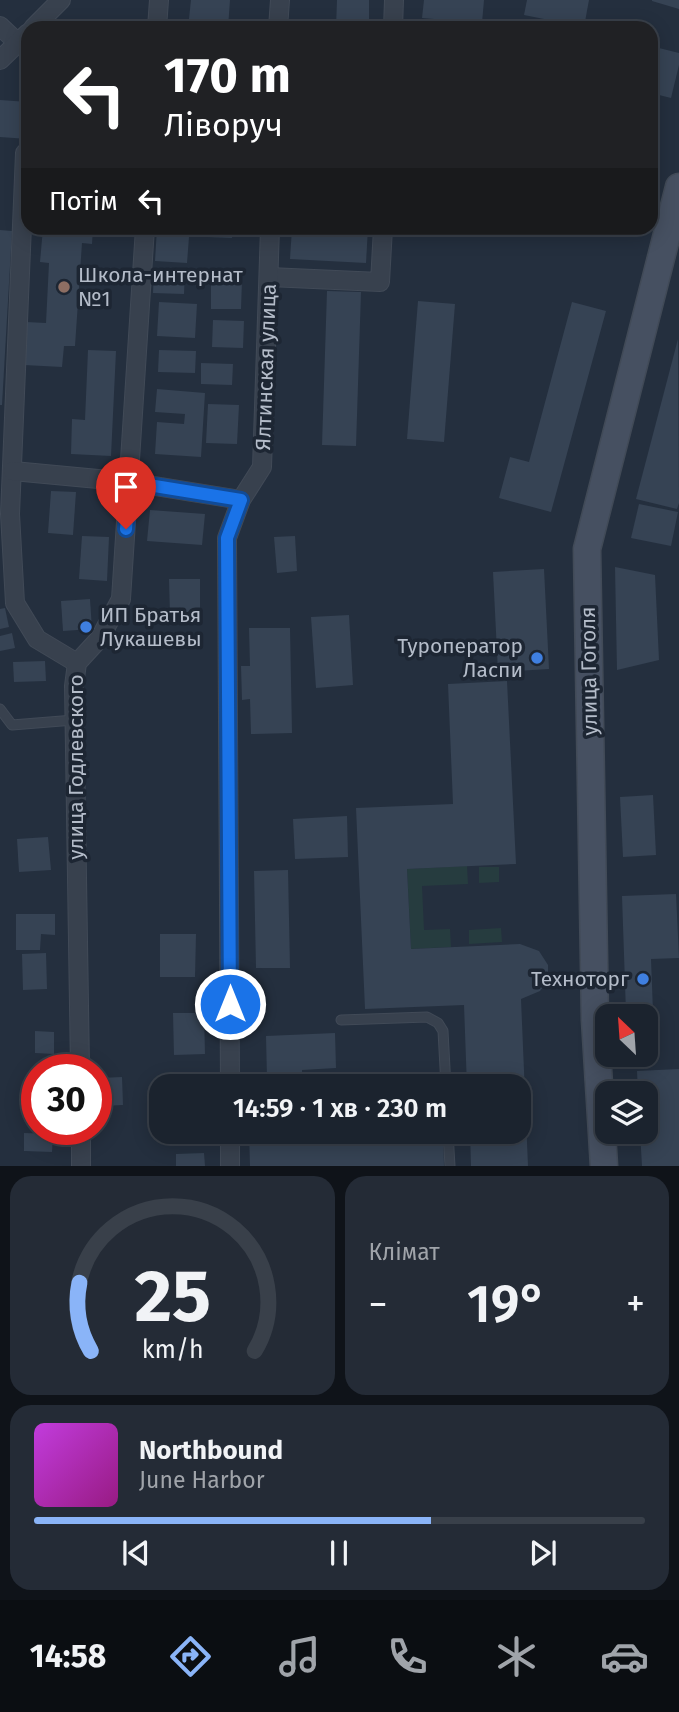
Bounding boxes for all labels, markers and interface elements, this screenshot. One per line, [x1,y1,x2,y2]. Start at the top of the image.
text: 170 m [164,46,291,105]
icon: left [49,49,140,140]
text: Ліворуч [164,106,283,144]
icon: left [132,182,170,220]
text: Потім [49,186,118,217]
place label: Школа-интернат №1 [78,262,243,312]
marker: Школа-интернат №1 [56,279,72,295]
street label: Ялтинская улица [250,283,282,451]
pin [96,457,156,529]
icon: arrive [107,468,145,506]
place label: ИП Братья Лукашевы [100,602,202,652]
street label: улица Гоголя [575,606,603,736]
marker: ИП Братья Лукашевы [78,619,94,635]
place label: Туроператор Ласпи [397,633,523,683]
marker: Туроператор Ласпи [529,650,545,666]
street label: улица Годлевского [63,674,89,860]
place label: Техноторг [531,966,629,992]
position arrow [193,967,267,1041]
marker: Техноторг [635,971,651,987]
north arrow [595,1004,658,1068]
map controls [595,1004,658,1144]
speed limit sign: 30 [21,1054,112,1145]
button: layers [595,1081,658,1144]
text: 14:59 · 1 хв · 230 m [233,1093,447,1124]
text: Клімат [369,1238,440,1266]
text: 25 [134,1254,211,1341]
text: 19° [467,1273,547,1336]
text: − [369,1281,388,1327]
text: + [626,1281,645,1327]
text: km/h [141,1335,203,1365]
text: Northbound [139,1435,283,1466]
text: June Harbor [139,1466,265,1494]
icon: previous [117,1534,155,1572]
icon: pause [320,1534,358,1572]
icon: next [524,1534,562,1572]
icon: directions [166,1632,215,1681]
icon: music [275,1632,324,1681]
icon: phone [383,1632,432,1681]
icon: climate [492,1632,541,1681]
icon: car [600,1632,649,1681]
text: 14:58 [30,1637,106,1675]

